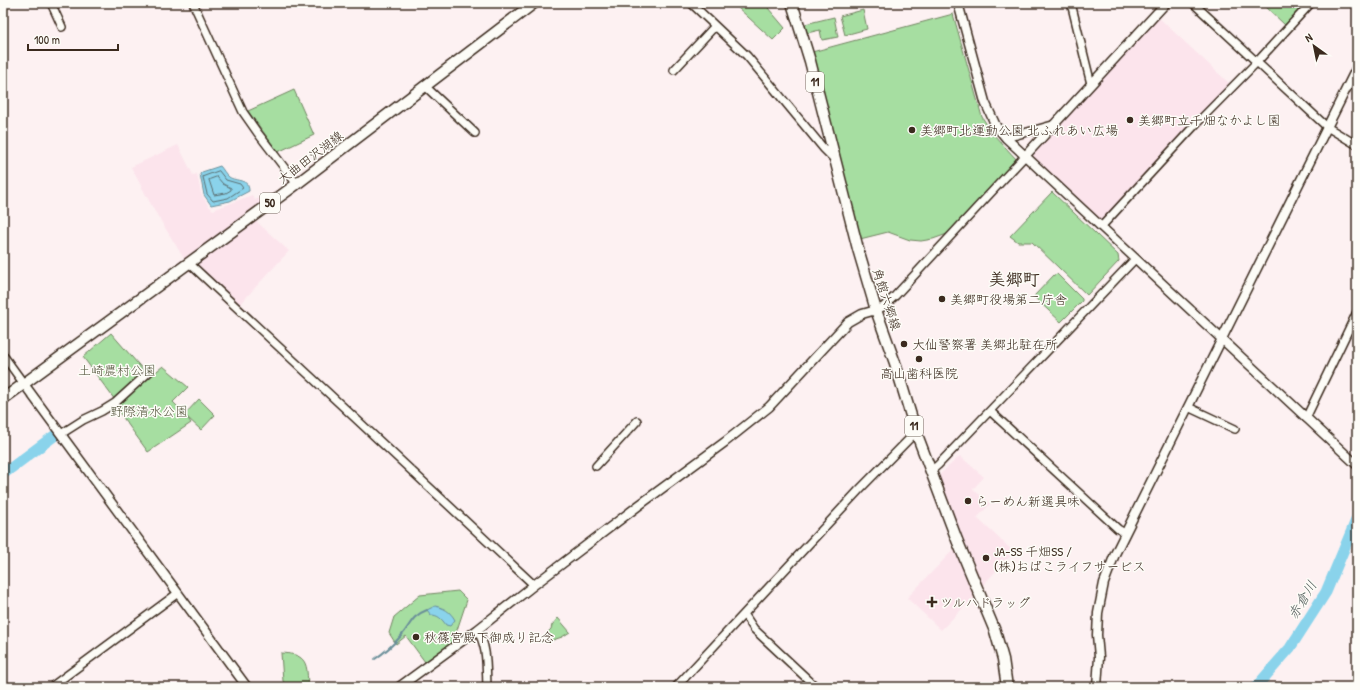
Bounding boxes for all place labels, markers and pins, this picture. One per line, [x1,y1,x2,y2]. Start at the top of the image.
place label: 美郷町立千畑なかよし園 [1138,111,1280,129]
marker: 美郷町立千畑なかよし園 [1125,115,1135,125]
place label: 美郷町北運動公園 北ふれあい広場 [920,121,1118,139]
marker: 美郷町北運動公園 北ふれあい広場 [907,125,917,135]
place label: 美郷町役場第二庁舎 [950,290,1067,308]
marker: 美郷町役場第二庁舎 [937,294,947,304]
place label: 大仙警察署 美郷北駐在所 [912,335,1058,353]
marker: 大仙警察署 美郷北駐在所 [899,339,909,349]
marker: 高山歯科医院 [914,354,924,364]
place label: 高山歯科医院 [880,364,958,382]
place label: らーめん新選具味 [976,492,1080,510]
marker: らーめん新選具味 [963,496,973,506]
place label: JA-SS 千畑SS / (株)おばこライフサービス [994,542,1146,575]
marker: JA-SS 千畑SS / (株)おばこライフサービス [981,553,991,563]
place label: ツルハドラッグ [940,593,1030,611]
marker: ツルハドラッグ [927,597,937,607]
place label: 秋篠宮殿下御成り記念 [424,628,554,646]
marker: 秋篠宮殿下御成り記念 [411,632,421,642]

